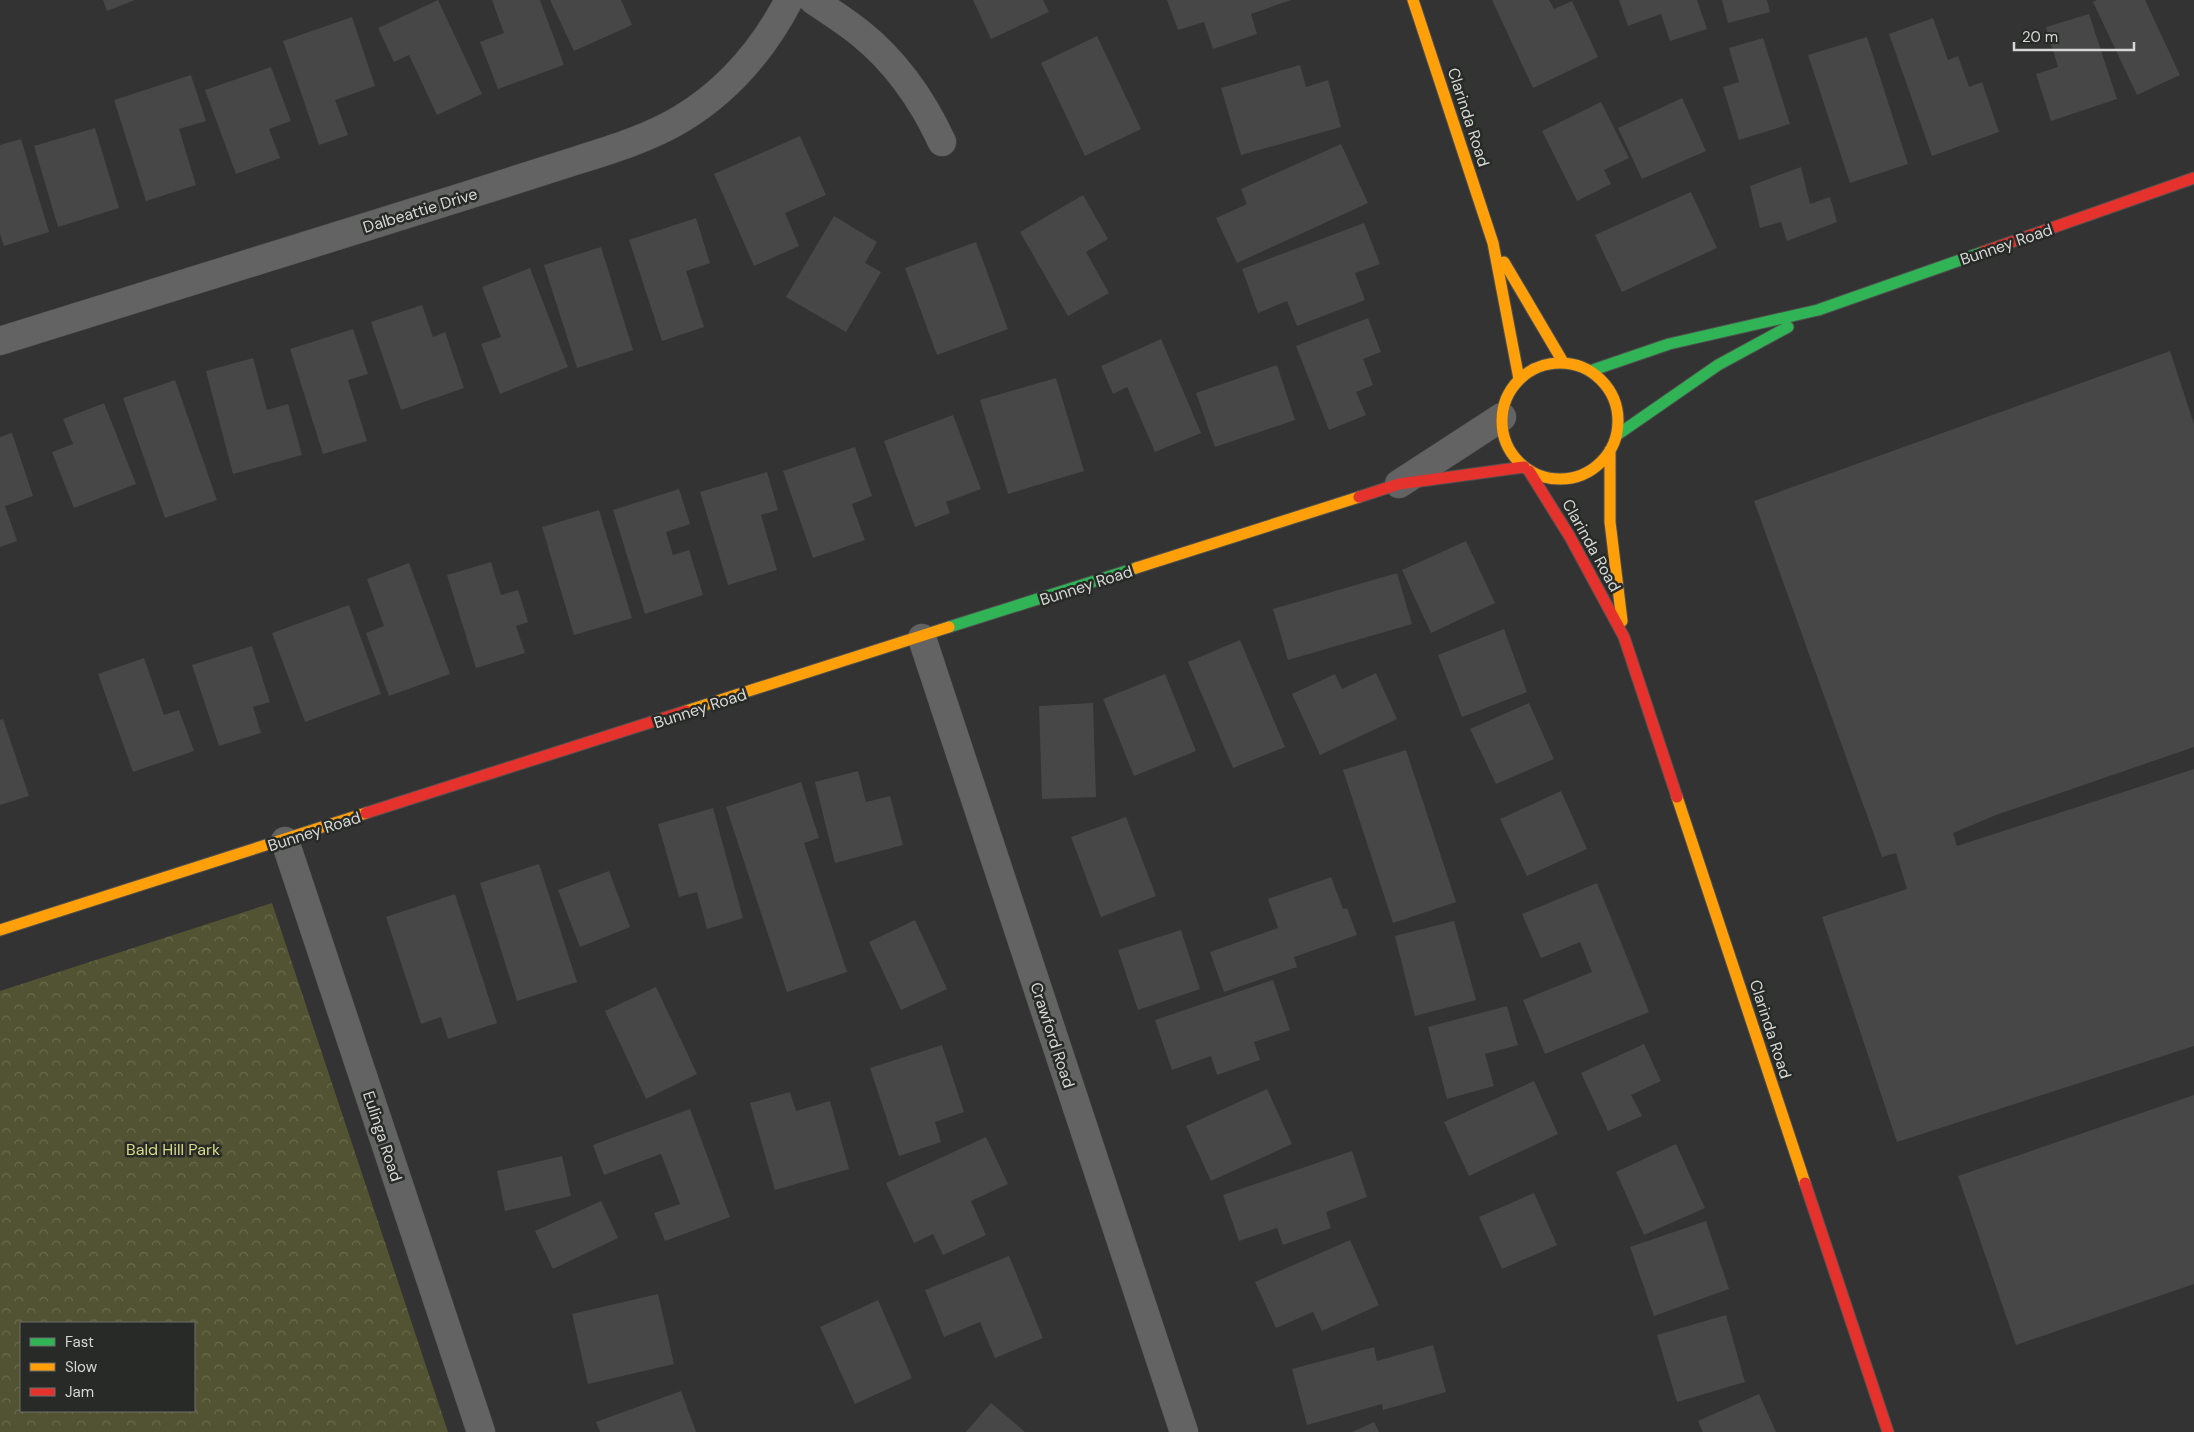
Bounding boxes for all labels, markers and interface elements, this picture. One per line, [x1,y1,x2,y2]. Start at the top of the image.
scale bar [2014,20,2134,52]
text: 20 m [2022,27,2058,47]
street label: Clarinda Road [1443,65,1494,169]
street label: Dalbeattie Drive [360,183,480,238]
street label: Bunney Road [1957,219,2055,270]
street label: Clarinda Road [1557,495,1626,595]
street label: Bunney Road [1037,561,1135,610]
street label: Bunney Road [651,684,749,733]
street label: Bunney Road [265,807,363,856]
street label: Clarinda Road [1745,977,1796,1081]
street label: Crawford Road [1026,980,1079,1091]
street label: Eulinga Road [358,1088,407,1184]
park label: Bald Hill Park [126,1139,220,1160]
legend [20,1322,195,1412]
text: Fast [65,1332,94,1352]
text: Slow [65,1357,98,1377]
text: Jam [65,1382,94,1402]

